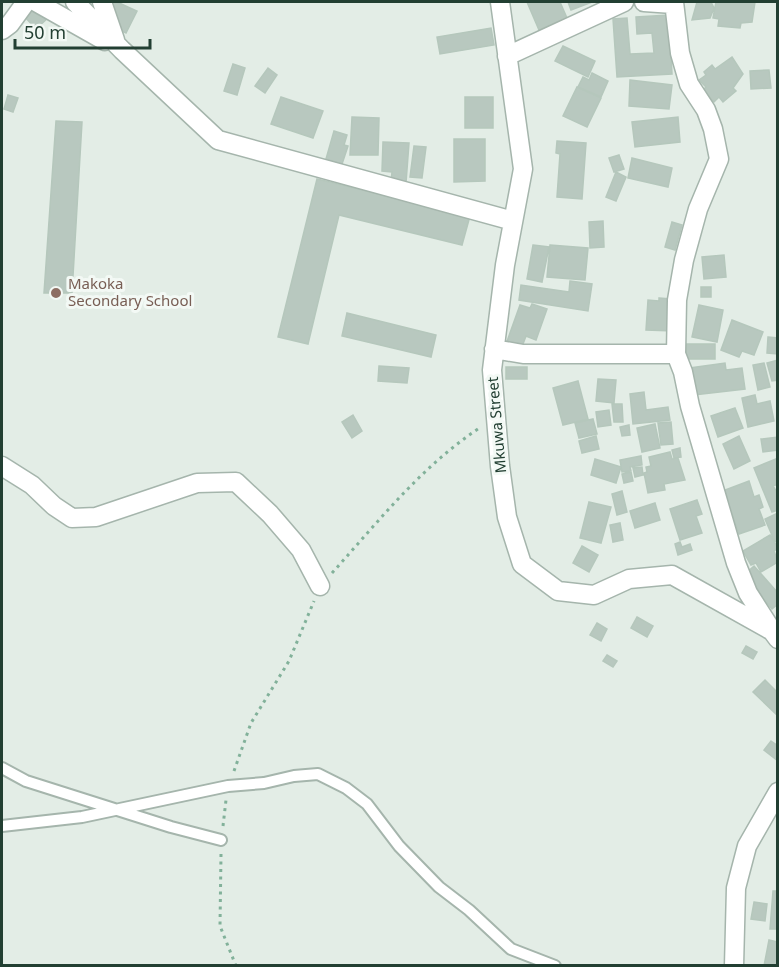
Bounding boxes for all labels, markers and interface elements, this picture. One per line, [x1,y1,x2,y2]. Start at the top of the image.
scale bar [15,12,150,50]
text: 50 m [24,20,66,44]
place label: Makoka Secondary School [68,273,192,310]
marker: Makoka Secondary School [49,286,63,300]
street label: Mkuwa Street [482,375,510,474]

